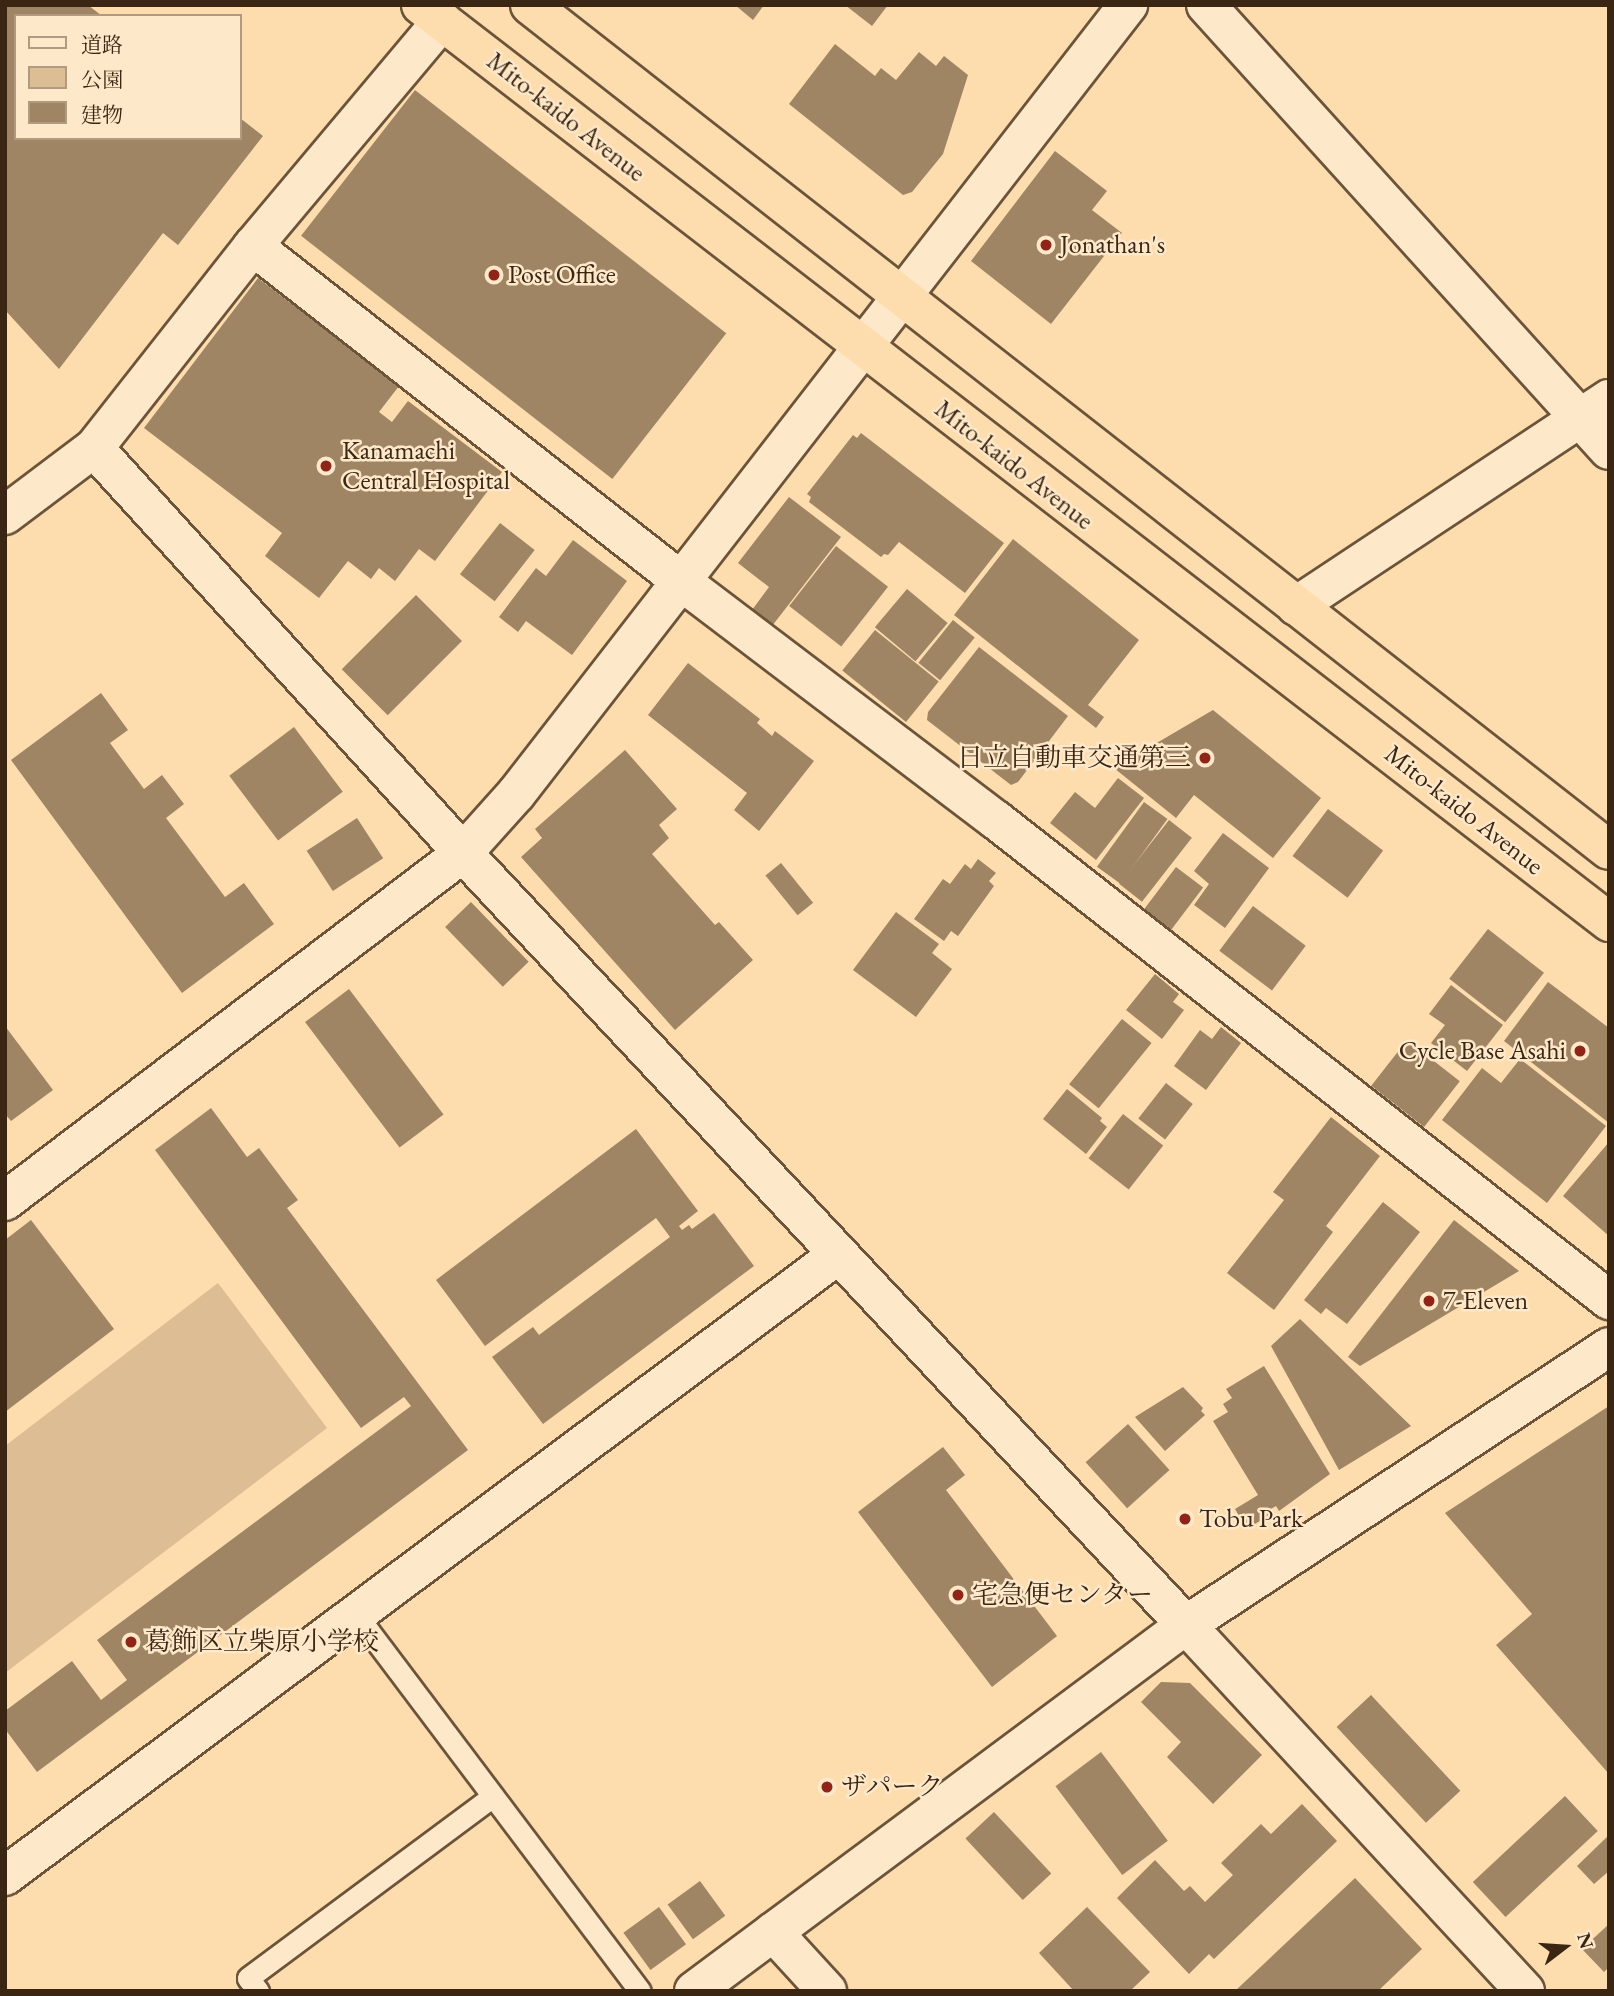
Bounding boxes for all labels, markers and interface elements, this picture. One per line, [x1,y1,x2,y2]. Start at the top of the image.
legend [14,14,242,140]
text: 道路 [81,31,123,58]
street label: Mito-kaido Avenue [480,45,652,189]
text: 公園 [81,66,123,93]
text: 建物 [81,101,123,128]
place label: Jonathan's [1060,229,1165,261]
marker: Jonathan's [1038,237,1054,253]
place label: Post Office [508,259,616,291]
marker: Post Office [486,267,502,283]
street label: Mito-kaido Avenue [928,393,1100,537]
place label: Kanamachi Central Hospital [342,435,510,496]
marker: Kanamachi Central Hospital [316,456,336,476]
street label: Mito-kaido Avenue [1378,738,1550,882]
place label: 日立自動車交通第三 [957,742,1191,774]
marker: 日立自動車交通第三 [1197,750,1213,766]
place label: Cycle Base Asahi [1399,1035,1566,1067]
marker: Cycle Base Asahi [1572,1043,1588,1059]
place label: 7-Eleven [1443,1285,1528,1317]
marker: 7-Eleven [1421,1293,1437,1309]
place label: Tobu Park [1199,1503,1303,1535]
marker: Tobu Park [1177,1511,1193,1527]
place label: 宅急便センター [972,1579,1154,1611]
marker: 宅急便センター [950,1587,966,1603]
place label: 葛飾区立柴原小学校 [145,1626,379,1658]
marker: 葛飾区立柴原小学校 [123,1634,139,1650]
place label: ザパーク [841,1771,945,1803]
marker: ザパーク [819,1779,835,1795]
north arrow [1530,1912,1600,1982]
text: N [1571,1930,1600,1952]

